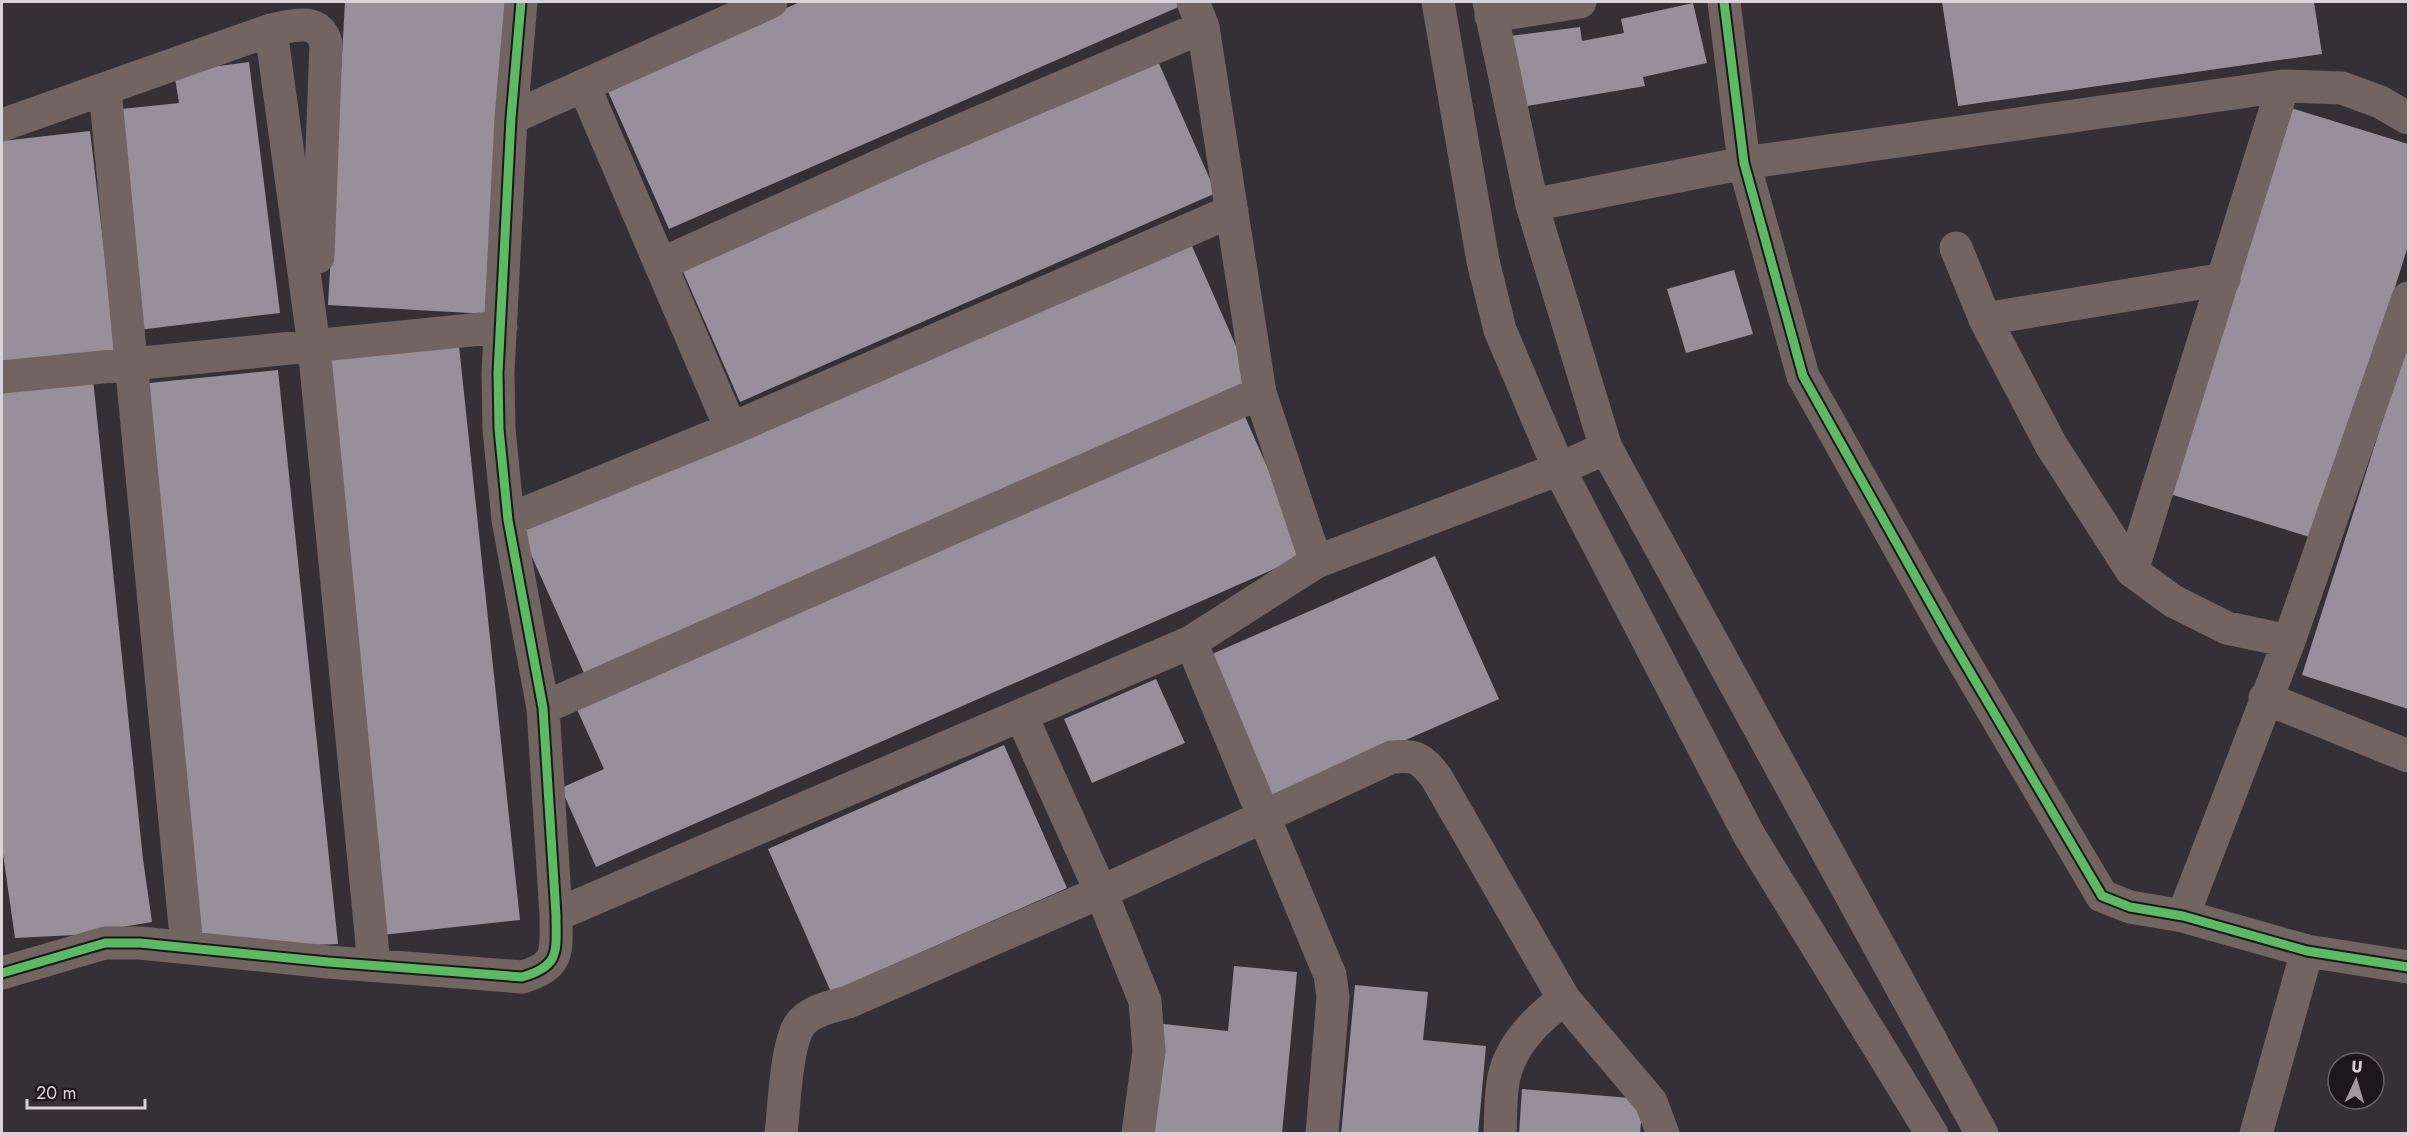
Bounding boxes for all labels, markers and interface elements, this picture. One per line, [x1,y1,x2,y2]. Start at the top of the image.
north arrow [2326,1051,2386,1111]
text: U [2351,1055,2363,1078]
scale bar [27,1072,146,1110]
text: 20 m [36,1080,76,1106]

